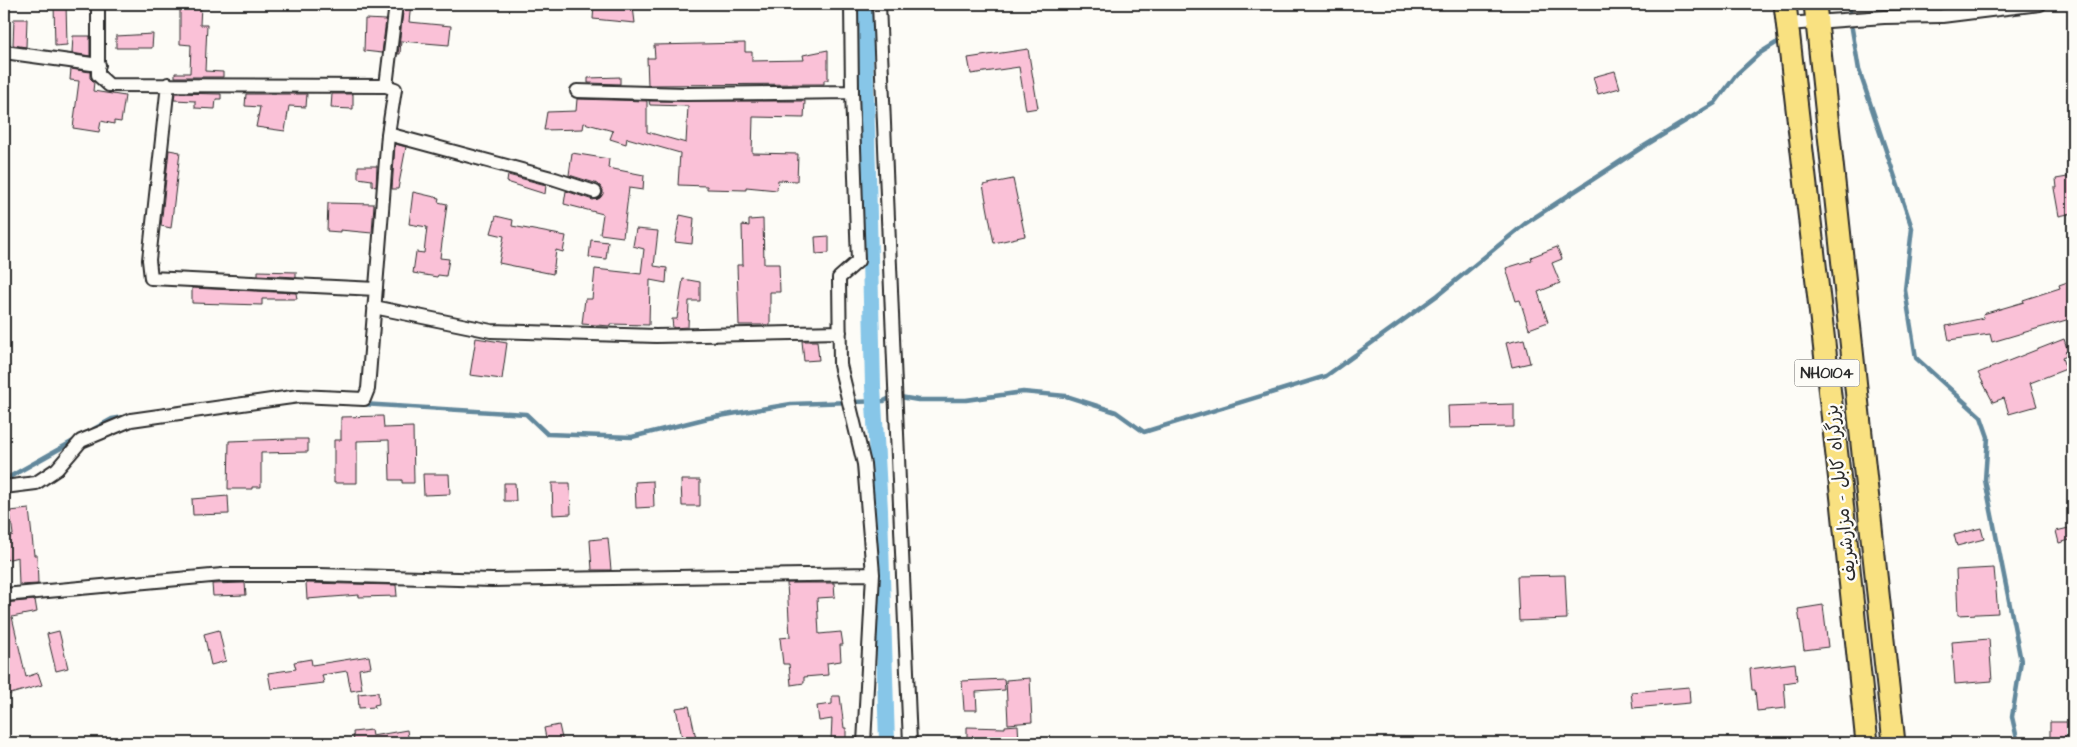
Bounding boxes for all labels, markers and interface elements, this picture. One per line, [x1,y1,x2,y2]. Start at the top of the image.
road number: NH0104 [1794,359,1860,386]
street label: بزرگراه کابل - مزارشریف [1819,403,1863,583]

